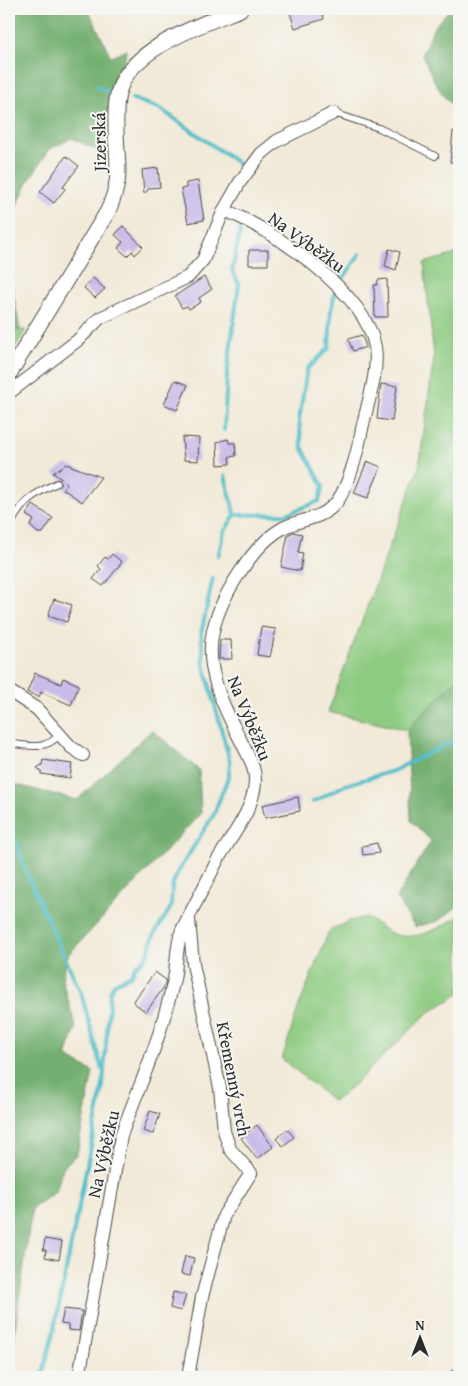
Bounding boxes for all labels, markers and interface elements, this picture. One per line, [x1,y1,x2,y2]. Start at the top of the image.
street label: Jizerská [85,112,113,174]
street label: Na Výběžku [263,205,351,279]
street label: Na Výběžku [221,671,279,765]
street label: Křemenný vrch [210,1019,258,1139]
street label: Na Výběžku [80,1107,126,1201]
north arrow [396,1314,446,1364]
text: N [415,1315,425,1335]

